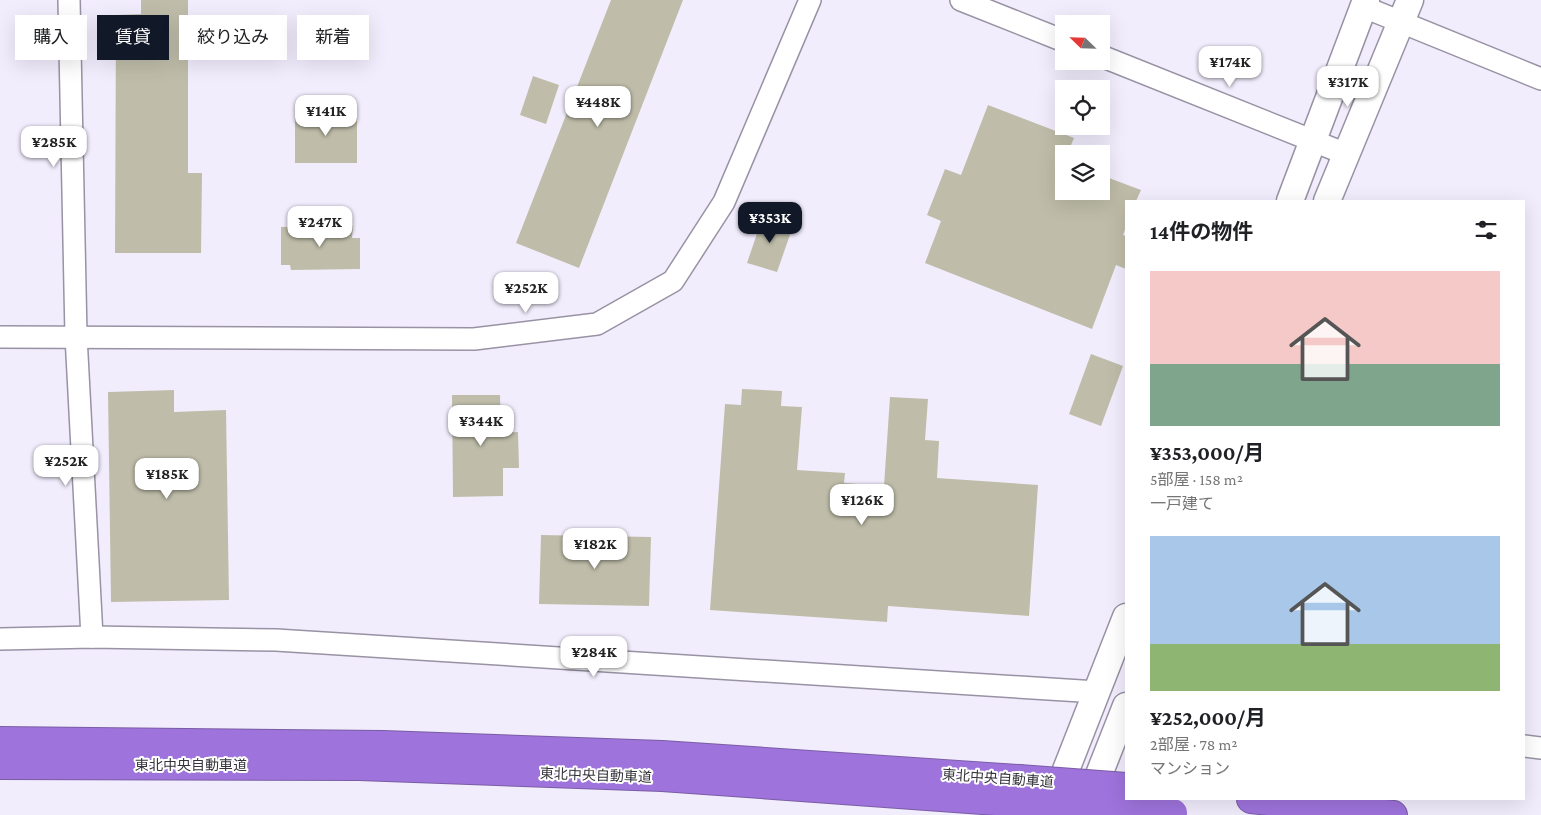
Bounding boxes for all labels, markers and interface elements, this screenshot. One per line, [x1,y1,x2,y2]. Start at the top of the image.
chip: 購入 [15,15,87,60]
chip: 賃貸 [97,15,169,60]
chip: 絞り込み [179,15,287,60]
chip: 新着 [297,15,369,60]
north arrow [1055,15,1110,70]
map controls [1055,15,1110,200]
pin: ¥174K [1195,46,1265,88]
text: ¥174K [1210,53,1250,70]
pin: ¥317K [1313,66,1383,108]
text: ¥317K [1328,73,1368,90]
button: locate [1055,80,1110,135]
pin: ¥448K [563,86,633,128]
text: ¥448K [576,93,620,110]
pin: ¥141K [291,94,361,137]
text: ¥141K [306,102,346,119]
pin: ¥285K [19,126,89,168]
text: ¥285K [32,133,76,150]
button: layers [1055,145,1110,200]
pin: ¥353K [735,202,805,244]
pin: ¥247K [285,206,355,248]
text: ¥353K [749,209,791,226]
text: ¥247K [298,213,342,230]
icon: filters [1472,216,1500,244]
text: 14件の物件 [1150,220,1253,244]
pin: ¥252K [491,272,561,314]
text: ¥252K [504,279,548,296]
icon: home [1280,304,1370,394]
pin: ¥344K [446,404,516,447]
text: ¥344K [459,412,503,429]
text: ¥353,000/月 [1150,441,1264,465]
pin: ¥252K [31,444,101,487]
text: ¥252K [44,452,88,469]
pin: ¥185K [132,458,202,500]
text: ¥185K [146,465,188,482]
text: 5部屋 · 158 m² [1150,471,1243,488]
pin: ¥126K [827,484,897,526]
text: ¥126K [841,491,883,508]
text: 一戸建て [1150,495,1214,512]
pin: ¥182K [560,528,630,570]
text: ¥182K [574,535,616,552]
icon: home [1280,569,1370,659]
pin: ¥284K [559,636,629,678]
text: ¥284K [571,643,617,660]
text: ¥252,000/月 [1150,706,1266,730]
text: 2部屋 · 78 m² [1150,736,1238,753]
street label: 東北中央自動車道 [135,757,247,773]
text: マンション [1150,760,1230,777]
street label: 東北中央自動車道 [540,765,652,785]
street label: 東北中央自動車道 [942,766,1054,790]

